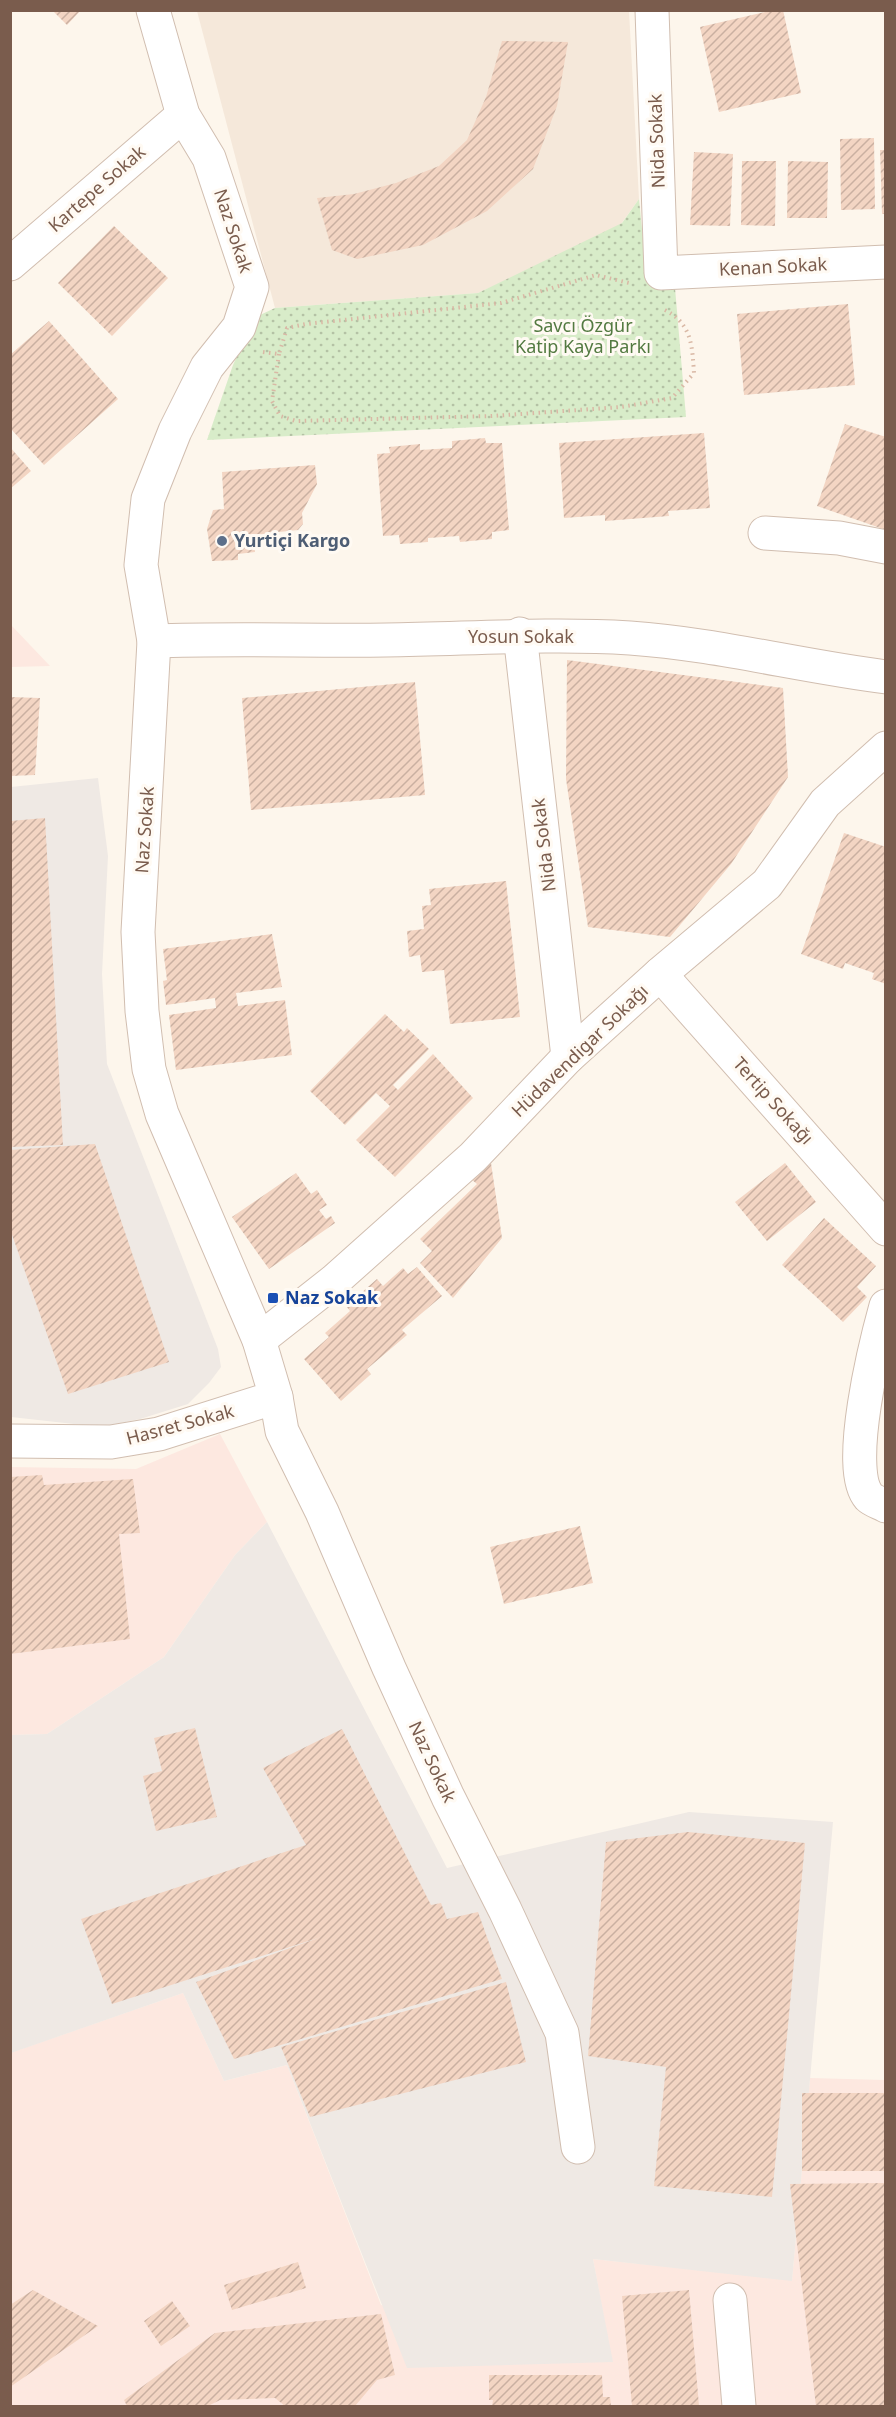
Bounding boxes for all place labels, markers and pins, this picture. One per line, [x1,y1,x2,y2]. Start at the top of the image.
place label: Yurtiçi Kargo [234,528,350,552]
marker: Yurtiçi Kargo [215,534,229,548]
place label: Naz Sokak [285,1285,379,1309]
marker: Naz Sokak [266,1291,280,1305]

